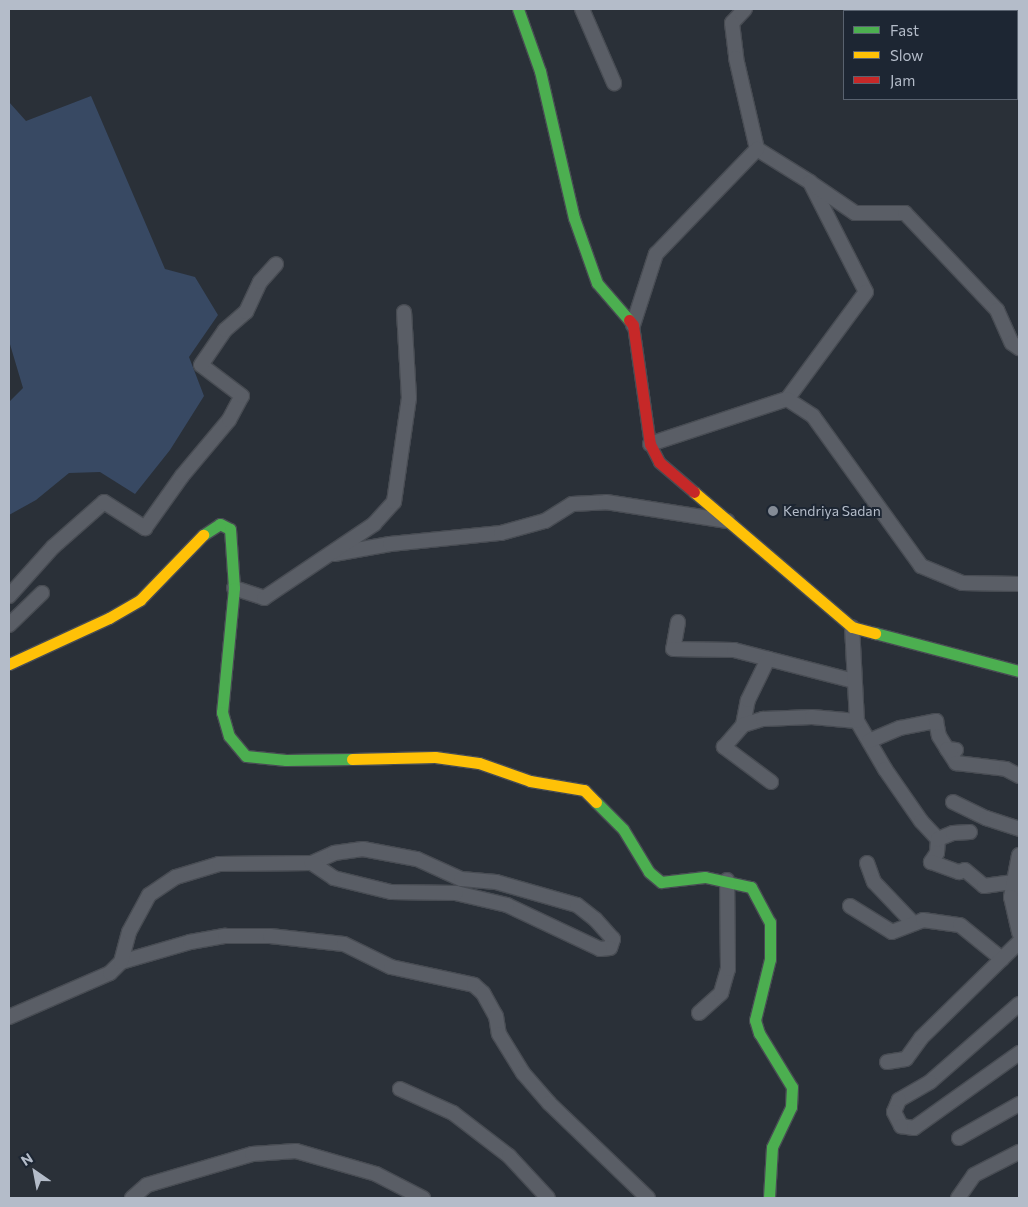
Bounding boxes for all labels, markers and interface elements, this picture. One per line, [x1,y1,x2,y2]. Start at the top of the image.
legend [843,10,1018,100]
text: Fast [890,21,919,39]
text: Slow [890,46,923,64]
text: Jam [890,71,915,89]
place label: Kendriya Sadan [783,503,881,519]
marker: Kendriya Sadan [767,505,779,517]
north arrow [10,1147,60,1197]
text: N [18,1149,36,1169]

